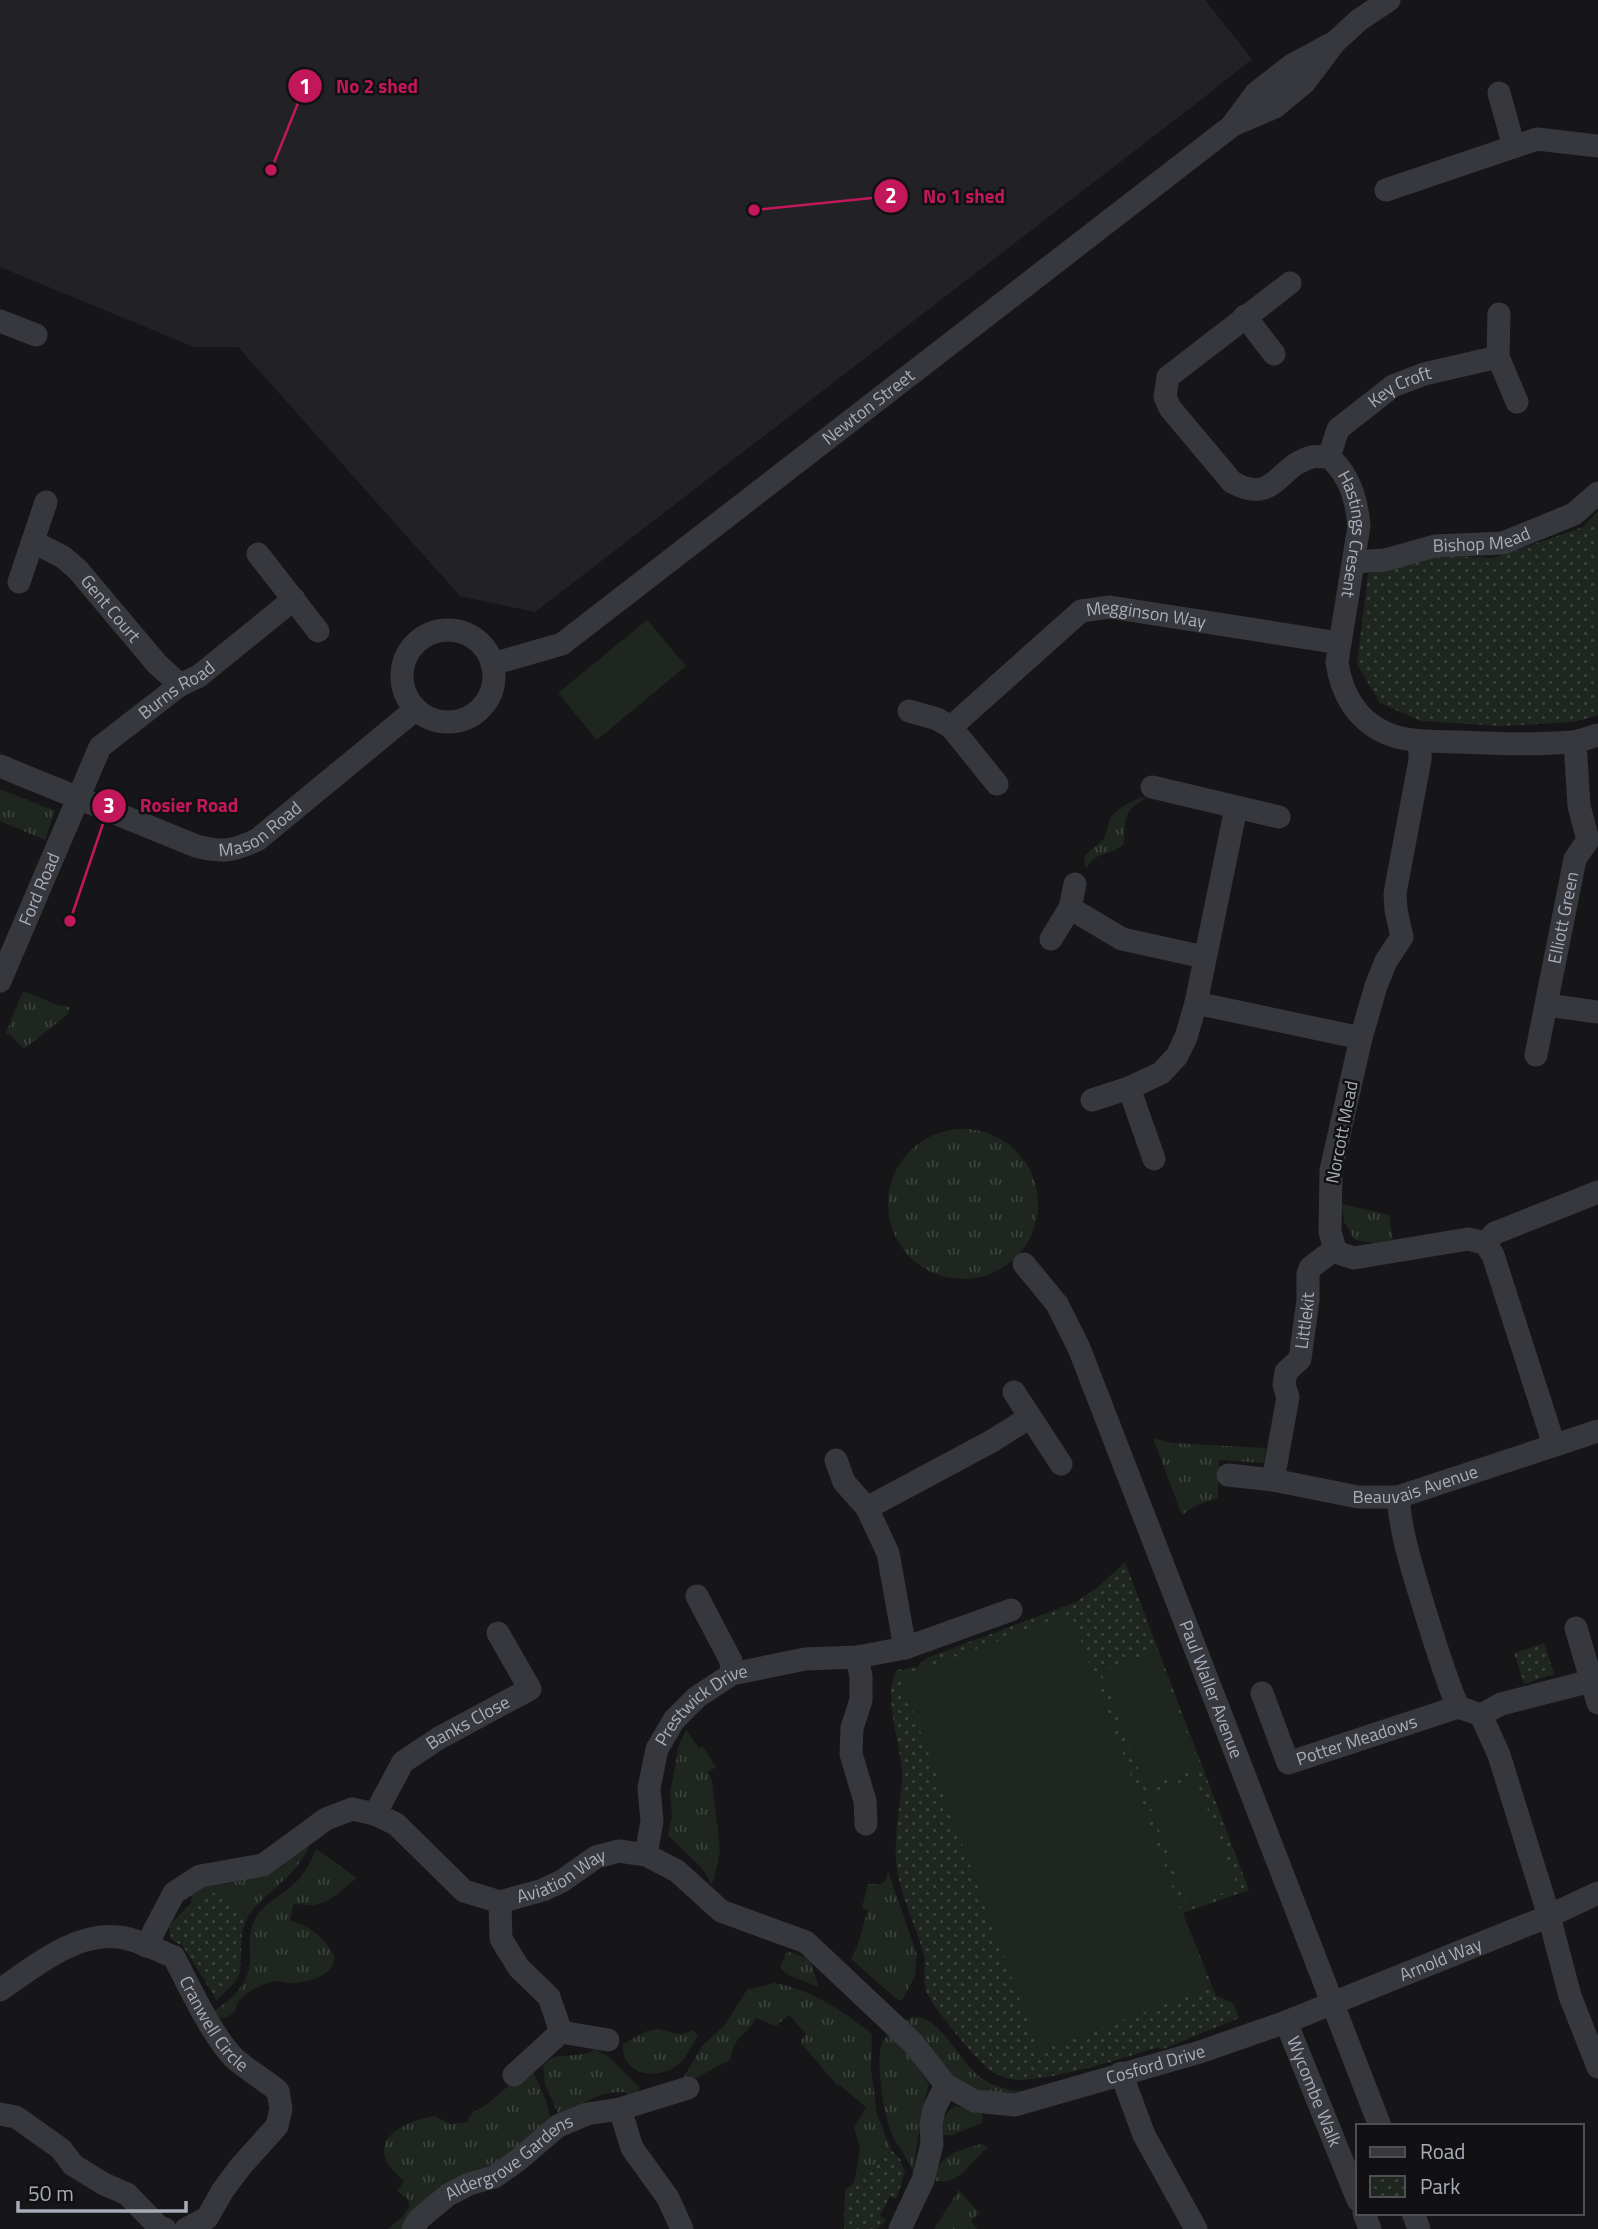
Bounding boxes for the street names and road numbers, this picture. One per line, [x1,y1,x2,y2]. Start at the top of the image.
street label: Key Croft [1362,359,1435,414]
street label: Newton Street [816,362,921,451]
street label: Hastings Cresent [1331,465,1373,600]
street label: Bishop Mead [1432,519,1534,559]
street label: Gent Court [74,569,148,649]
street label: Megginson Way [1084,593,1208,635]
street label: Burns Road [132,654,221,726]
street label: Mason Road [217,795,307,863]
street label: Ford Road [11,848,66,930]
street label: Elliott Green [1540,869,1585,966]
street label: Norcott Mead [1318,1078,1365,1186]
street label: Littlekit [1287,1291,1321,1351]
street label: Beauvais Avenue [1353,1458,1481,1510]
street label: Paul Waller Avenue [1173,1616,1250,1762]
street label: Prestwick Drive [648,1657,750,1751]
street label: Banks Close [420,1688,514,1756]
street label: Potter Meadows [1292,1707,1421,1772]
street label: Aviation Way [513,1841,609,1910]
street label: Arnold Way [1395,1930,1486,1988]
street label: Cranwell Circle [173,1971,254,2078]
street label: Wycombe Walk [1280,2032,1349,2151]
street label: Cosford Drive [1103,2037,1209,2091]
street label: Aldergrove Gardens [440,2107,577,2207]

